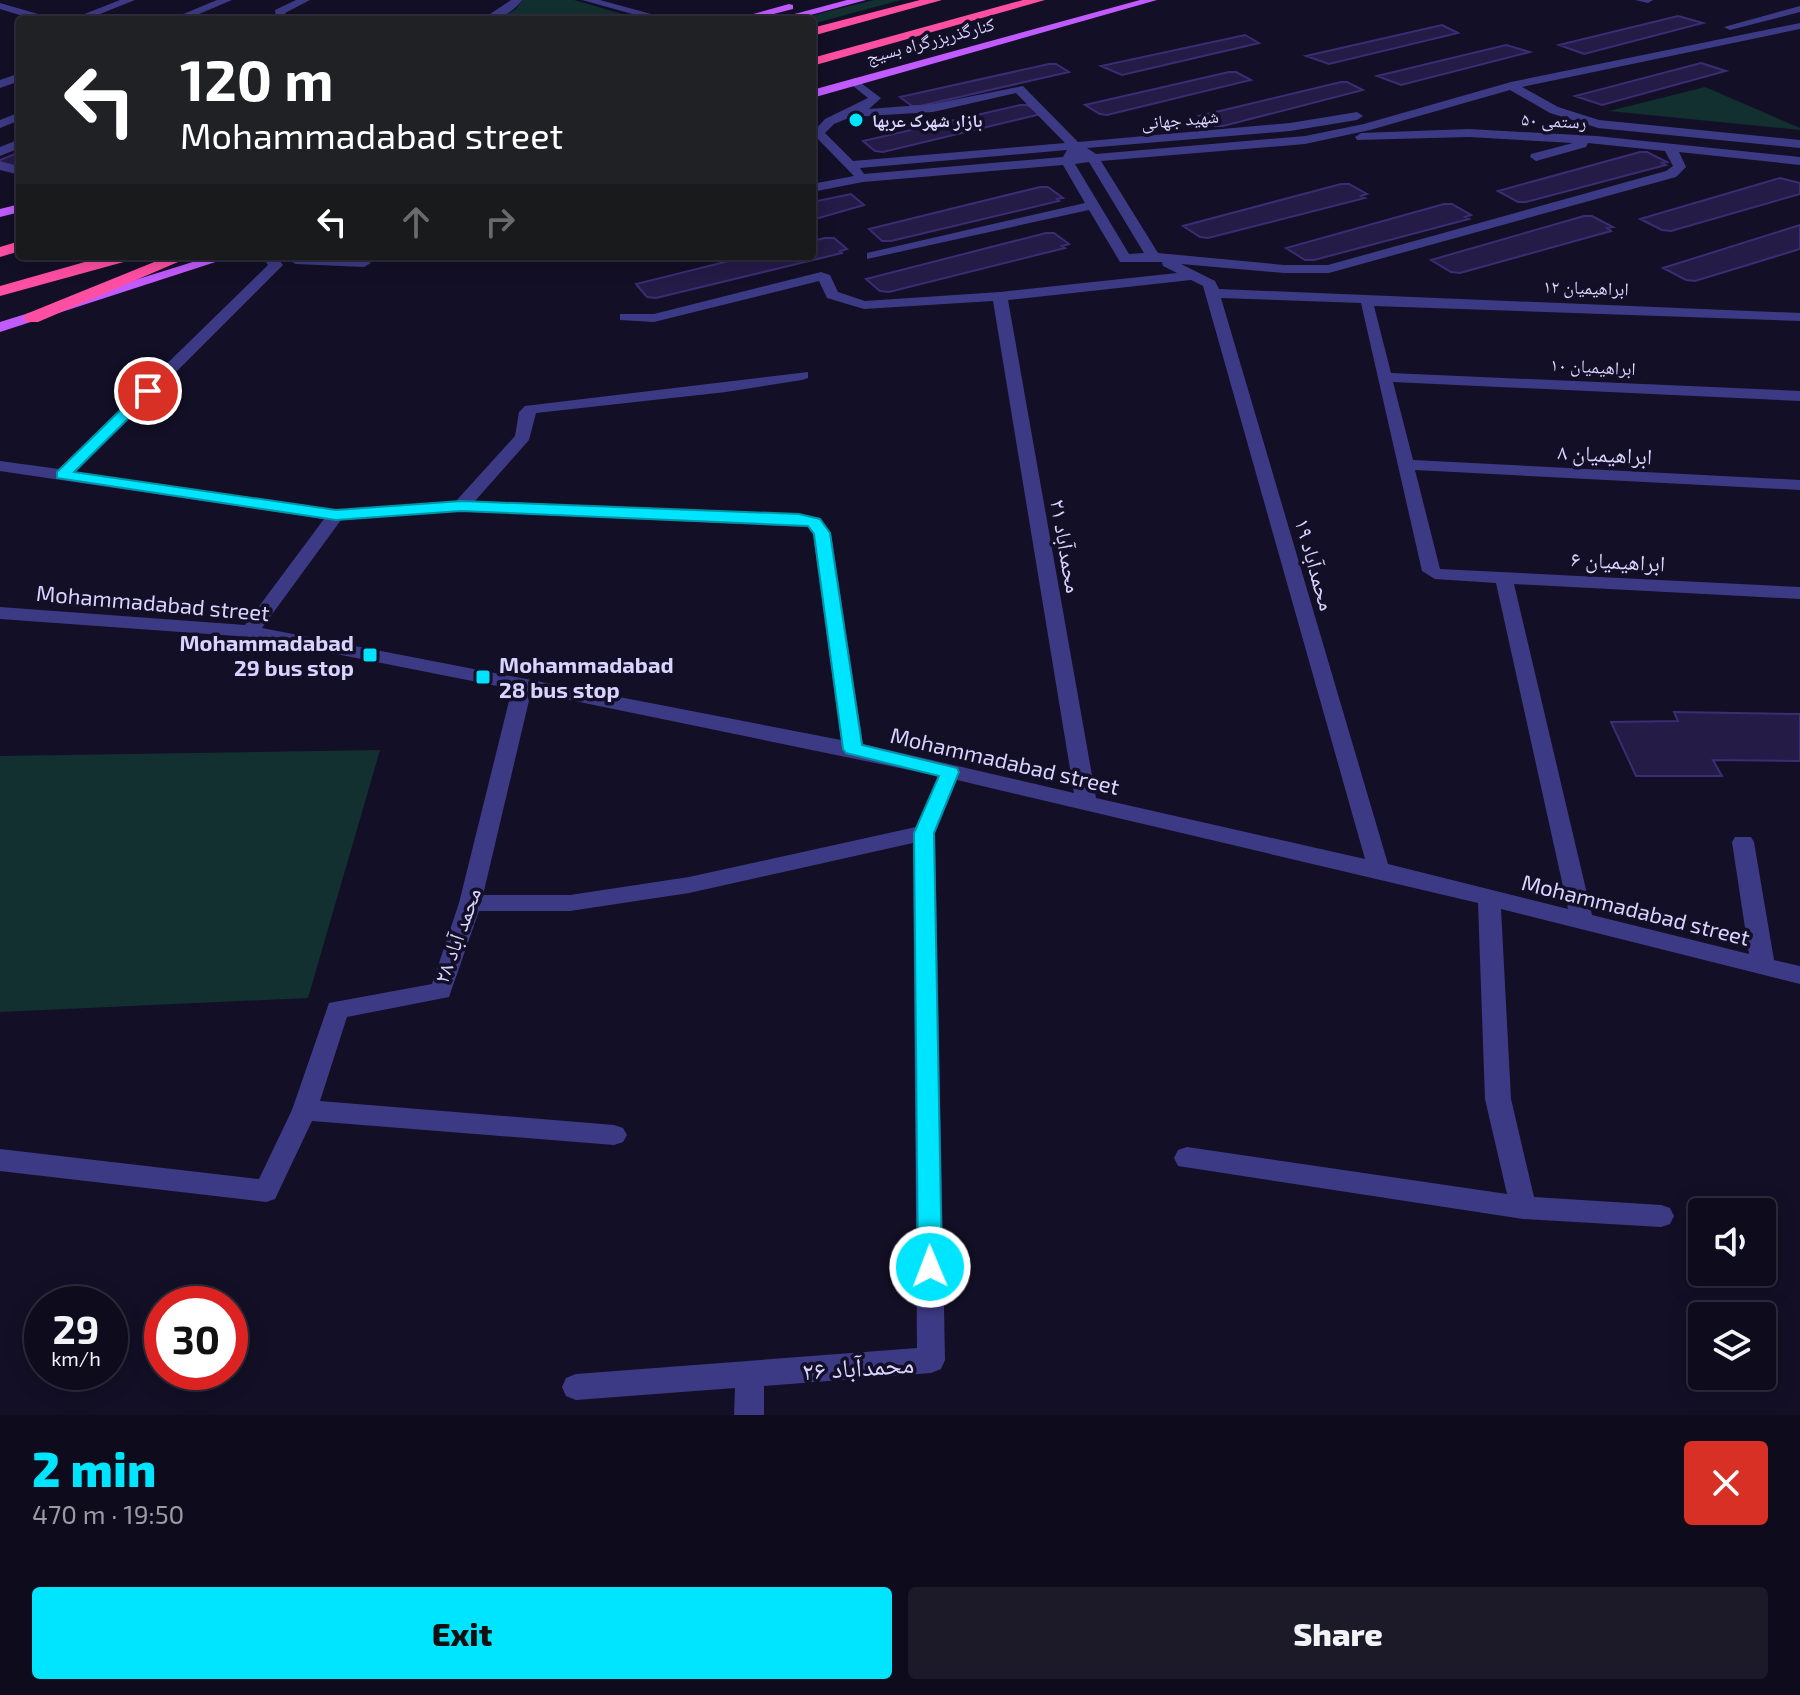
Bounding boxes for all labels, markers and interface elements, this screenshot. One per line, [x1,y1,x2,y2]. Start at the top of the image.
street label: کنارگذربزرگراه بسیج [863,12,998,70]
text: 120 m [180,45,334,112]
icon: left [48,48,152,152]
street label: شهید جهانی [1140,105,1220,134]
street label: رستمی ۵۰ [1521,107,1587,134]
place label: بازار شهرک عربها [872,109,983,132]
marker: بازار شهرک عربها [847,111,865,129]
text: Mohammadabad street [180,113,563,156]
icon: left [310,200,354,244]
icon: ahead [394,200,438,244]
icon: right [478,200,522,244]
street label: ابراهیمیان ۱۲ [1543,275,1629,300]
street label: ابراهیمیان ۱۰ [1550,353,1636,380]
pin [114,357,182,425]
icon: arrive [126,369,170,413]
street label: ابراهیمیان ۸ [1557,438,1653,470]
street label: محمدآباد ۲۱ [1045,497,1088,595]
street label: محمدآباد ۱۹ [1290,515,1342,613]
street label: ابراهیمیان ۶ [1570,545,1666,577]
street label: Mohammadabad street [35,579,271,625]
place label: Mohammadabad 29 bus stop [179,629,354,680]
marker: Mohammadabad 29 bus stop [361,646,379,664]
place label: Mohammadabad 28 bus stop [499,651,674,702]
marker: Mohammadabad 28 bus stop [474,668,492,686]
street label: Mohammadabad street [888,721,1122,799]
street label: Mohammadabad street [1519,868,1753,950]
street label: محمد آباد ۲۸ [427,884,486,987]
map controls [1688,1198,1776,1390]
button: sound [1688,1198,1776,1286]
position arrow [888,1225,972,1309]
speed limit sign: 30 [144,1286,248,1390]
button: layers [1688,1302,1776,1390]
text: 29 [53,1304,99,1352]
text: km/h [51,1346,101,1370]
street label: محمدآباد ۲۶ [801,1347,915,1386]
text: 2 min [32,1439,156,1497]
button: close [1684,1441,1768,1525]
text: 470 m · 19:50 [32,1498,184,1529]
button: Exit [32,1587,892,1679]
button: Share [908,1587,1768,1679]

